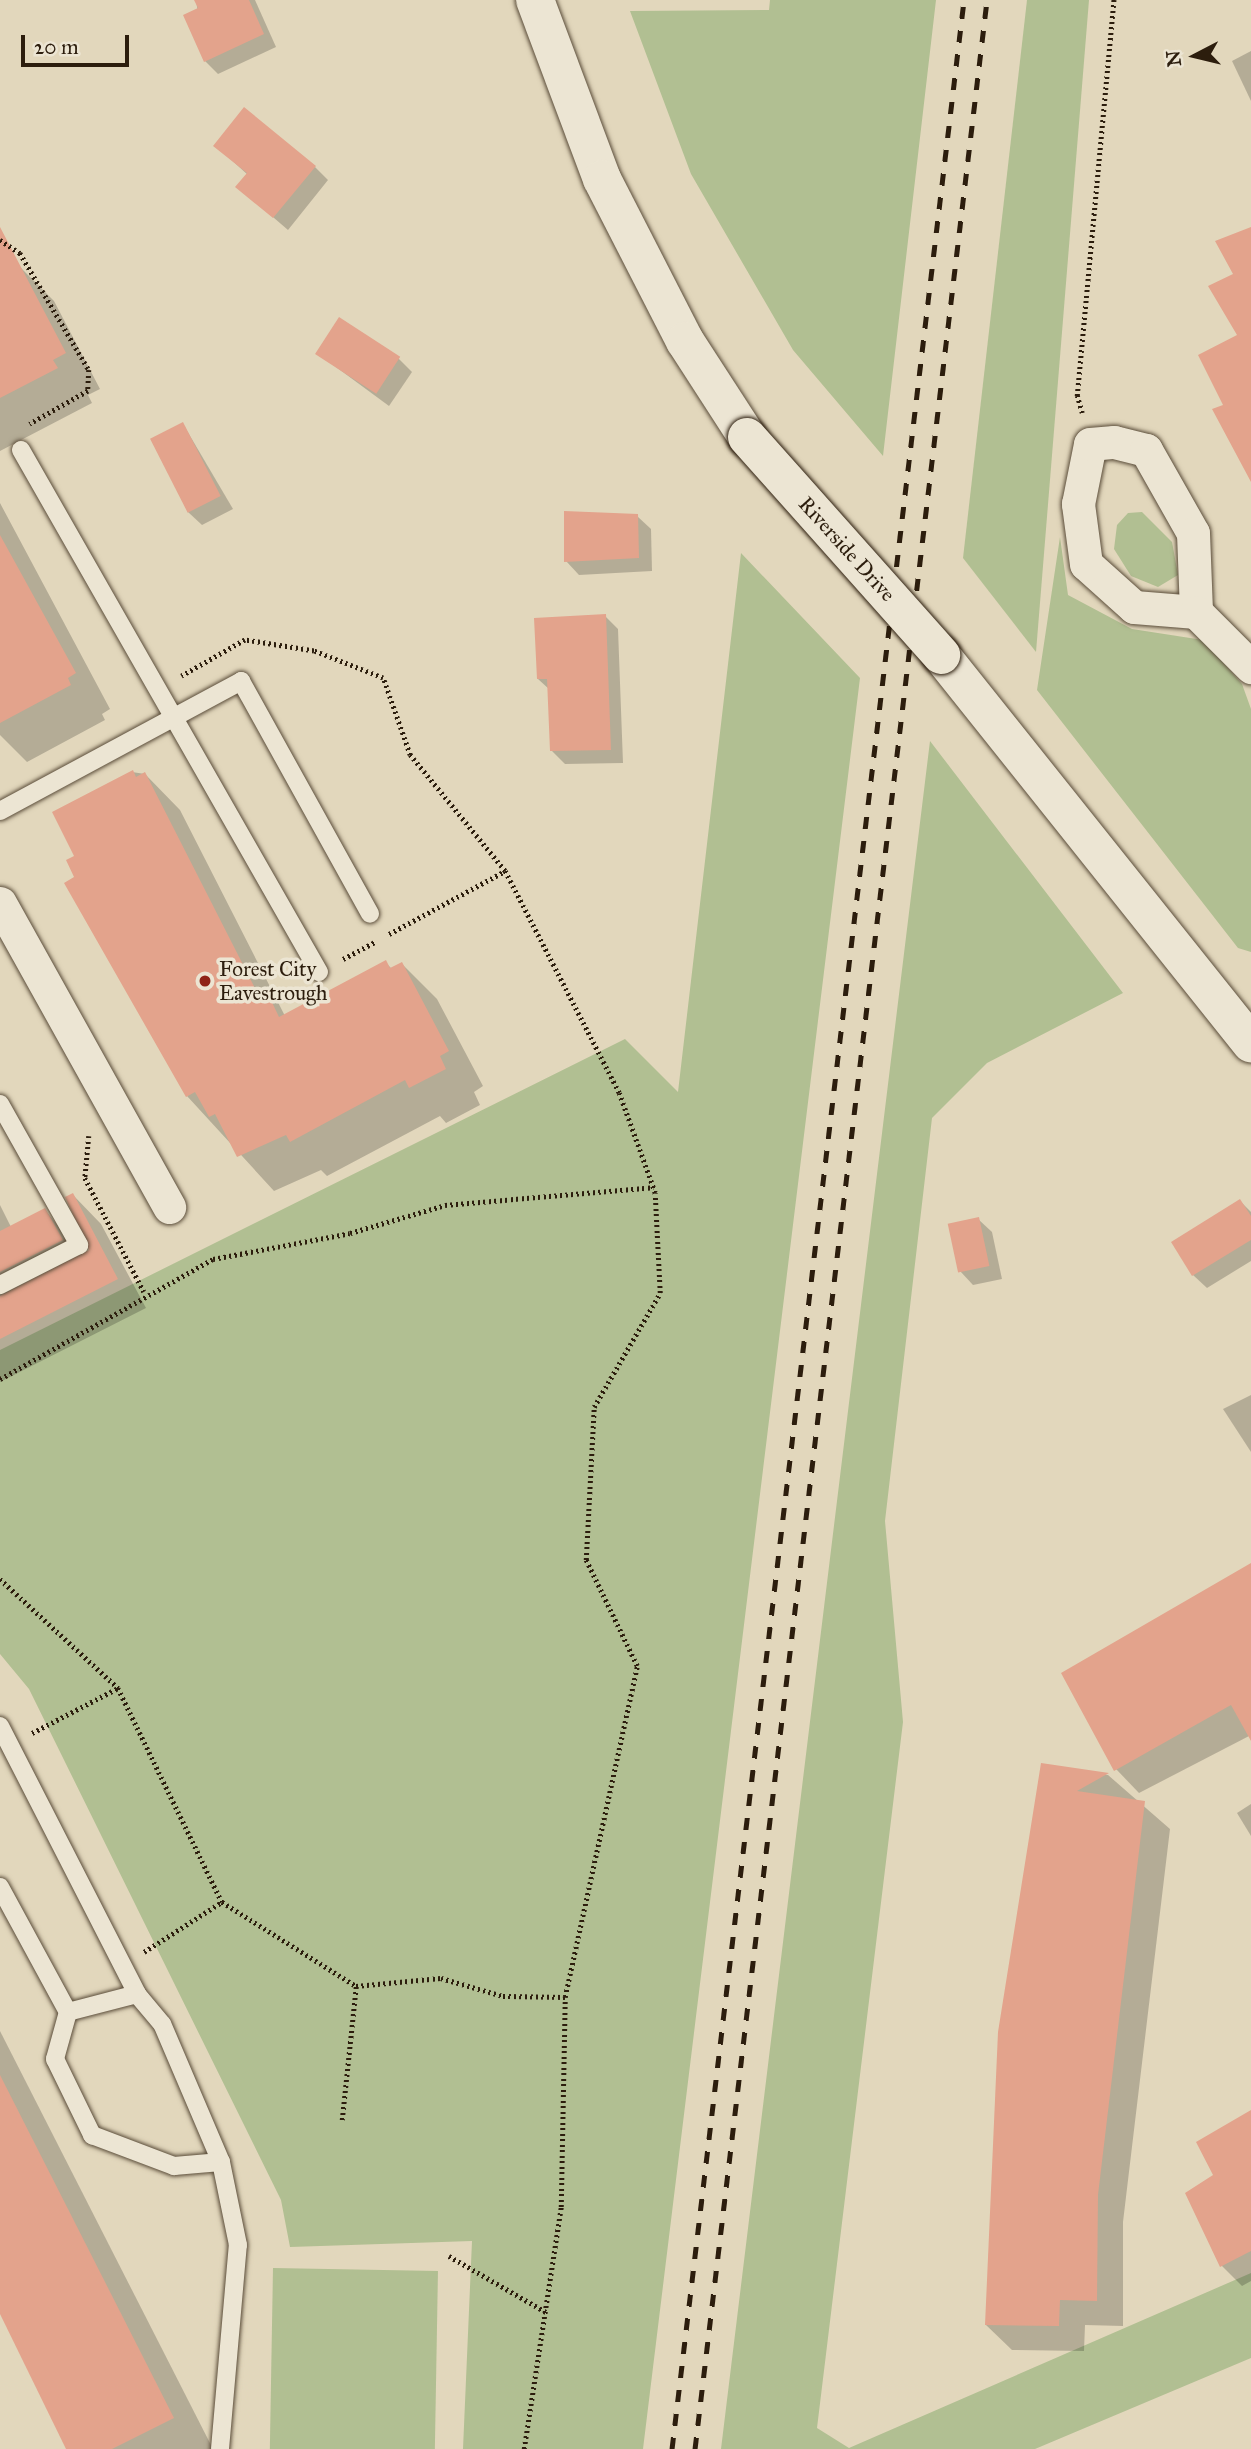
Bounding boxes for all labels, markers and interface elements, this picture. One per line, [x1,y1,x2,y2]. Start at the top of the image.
scale bar [24,21,133,65]
north arrow [1160,21,1230,91]
text: 20 m [34,34,79,60]
text: N [1161,49,1186,68]
street label: Riverside Drive [793,491,901,607]
place label: Forest City Eavestrough [219,956,328,1006]
marker: Forest City Eavestrough [197,973,213,989]

